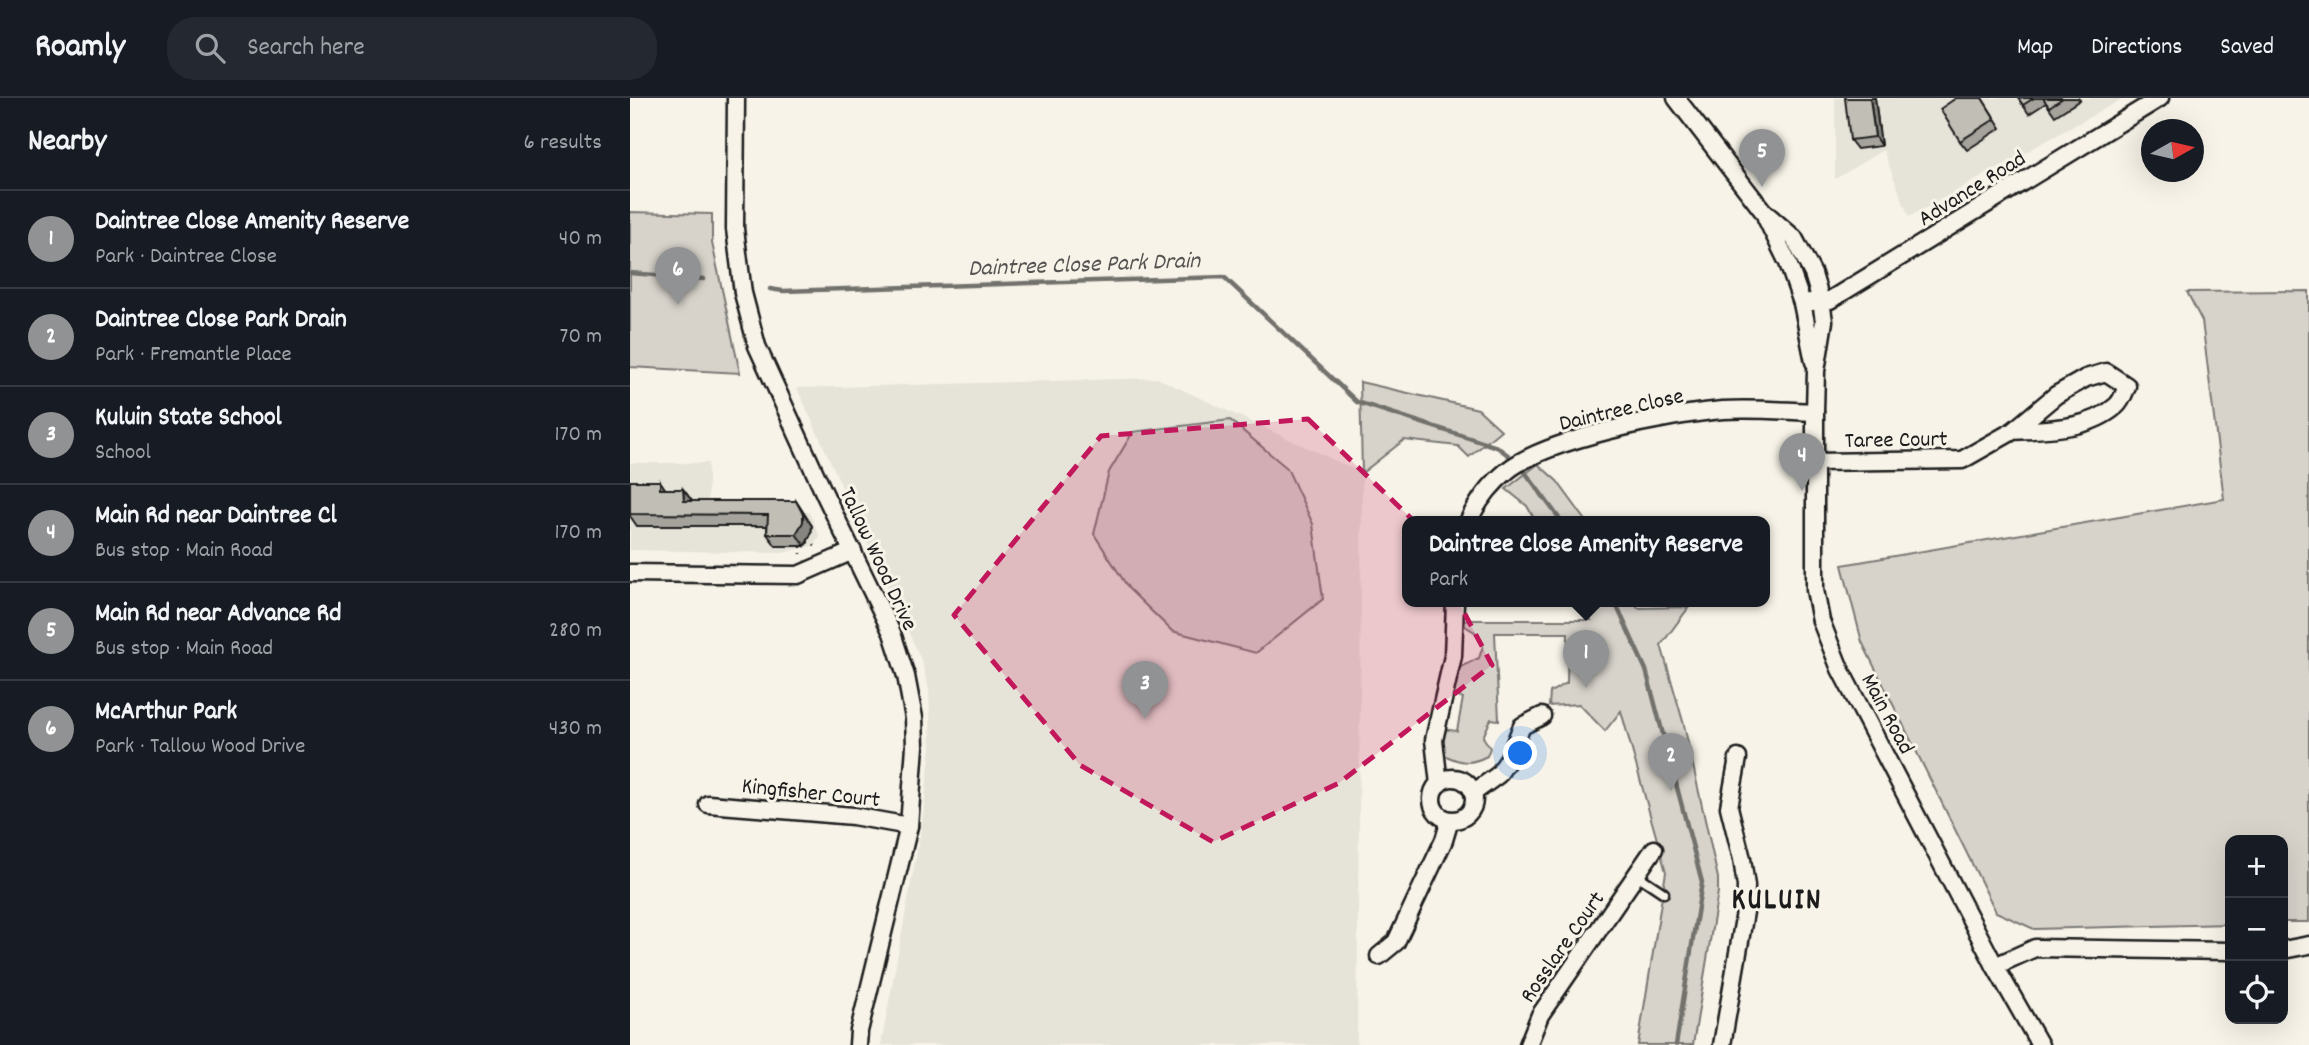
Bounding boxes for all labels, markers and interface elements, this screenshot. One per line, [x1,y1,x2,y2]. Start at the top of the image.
search box [167,17,657,80]
text: Roamly [35,25,125,72]
icon: search [191,29,229,67]
text: Search here [247,30,365,67]
text: Map [2017,31,2053,65]
text: Directions [2091,31,2182,65]
text: Saved [2220,31,2274,65]
north arrow [2141,119,2204,182]
text: Nearby [28,122,106,165]
text: 6 results [524,127,602,160]
pin: 5 [1739,129,1785,187]
street label: Advance Road [1912,144,2033,236]
text: Daintree Close Amenity Reserve [95,204,409,241]
text: 1 [48,223,54,256]
text: 40 m [559,223,602,256]
text: Park · Daintree Close [95,241,277,274]
water label: Daintree Close Park Drain [967,245,1202,287]
pin: 6 [655,247,701,305]
text: Daintree Close Park Drain [95,302,347,339]
text: 2 [46,321,56,354]
text: 70 m [560,321,602,354]
text: Park · Fremantle Place [95,339,292,372]
street label: Daintree Close [1556,381,1687,442]
text: Kuluin State School [95,400,282,437]
text: 3 [46,419,56,452]
text: 170 m [555,419,602,452]
street label: Taree Court [1844,424,1948,459]
pin: 4 [1779,433,1825,491]
text: School [95,437,151,470]
street label: Tallow Wood Drive [829,482,925,637]
text: Main Rd near Daintree Cl [95,498,337,535]
popup [1402,516,1770,607]
text: 4 [46,517,56,550]
text: 170 m [555,517,602,550]
text: Daintree Close Amenity Reserve [1429,527,1743,564]
text: Bus stop · Main Road [95,535,273,568]
text: Park [1429,564,1468,597]
text: Main Rd near Advance Rd [95,596,341,633]
text: 5 [46,615,56,648]
text: 280 m [549,615,602,648]
pin: 1 [1563,630,1609,688]
text: Bus stop · Main Road [95,633,273,666]
pin: 3 [1122,661,1168,719]
street label: Main Road [1851,668,1921,761]
text: McArthur Park [95,694,237,731]
text: 6 [45,713,57,746]
text: 430 m [549,713,602,746]
text: Park · Tallow Wood Drive [95,731,305,764]
pin: 2 [1648,733,1694,791]
your location [1503,736,1537,770]
street label: Kingfisher Court [740,771,881,818]
map controls [2225,835,2288,1024]
button: + [2225,835,2288,898]
district label: KULUIN [1731,881,1823,924]
street label: Rosslare Court [1513,885,1615,1011]
button: − [2225,898,2288,961]
button: locate [2225,961,2288,1024]

